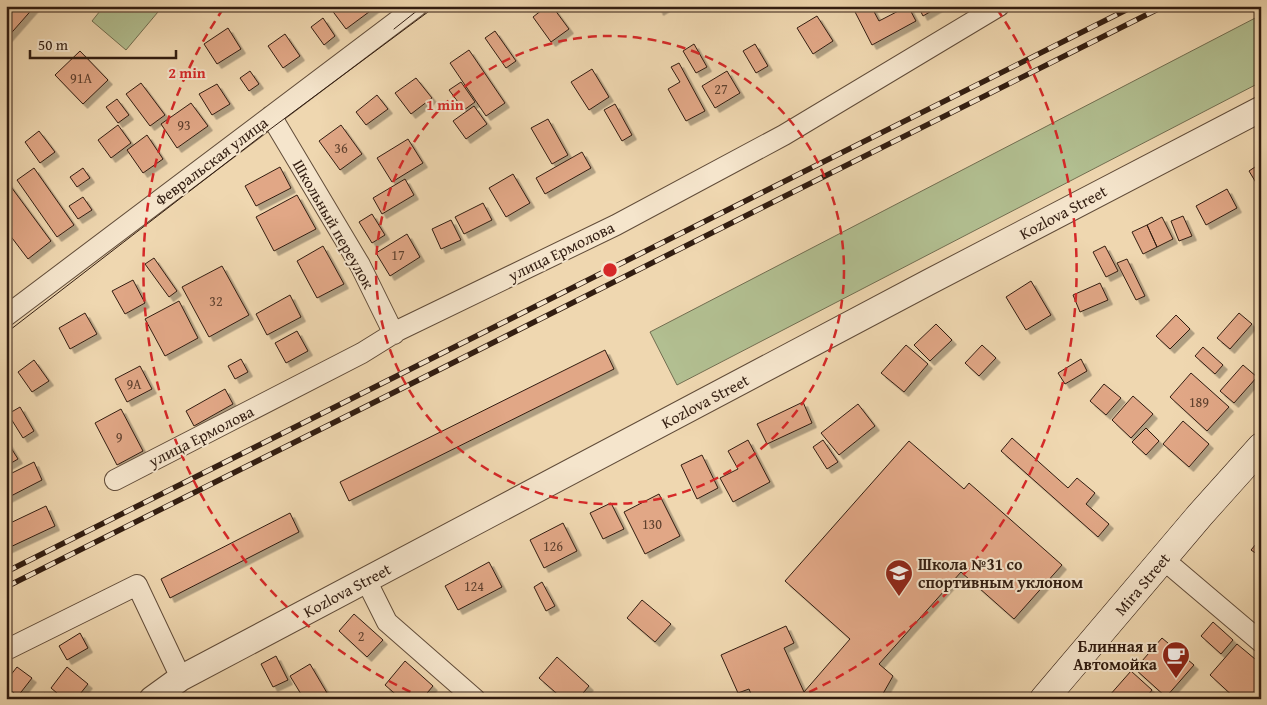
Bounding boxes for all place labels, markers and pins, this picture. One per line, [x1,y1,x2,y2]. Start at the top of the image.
centre of rings [601,261,619,279]
place label: Школа №31 со спортивным уклоном [918,552,1083,594]
school or university icon: Школа №31 со спортивным уклоном [884,558,914,597]
place label: Блинная и Автомойка [1073,634,1158,676]
cafe icon: Блинная и Автомойка [1161,640,1191,679]

